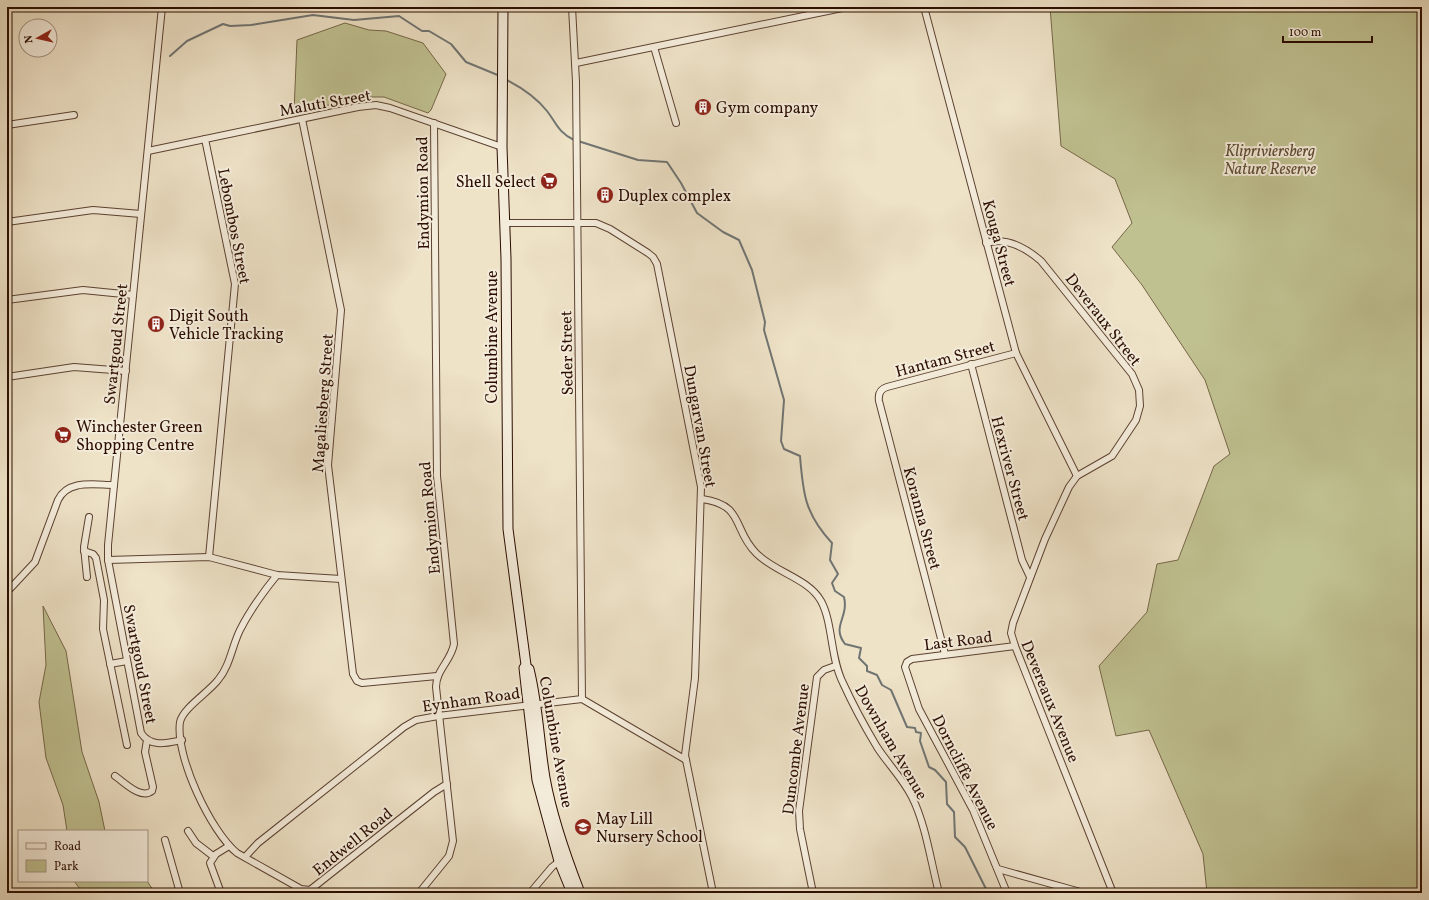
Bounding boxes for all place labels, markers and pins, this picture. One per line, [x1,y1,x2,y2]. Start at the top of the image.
building icon: Gym company [693,97,713,117]
place label: Gym company [716,98,819,120]
supermarket icon: Shell Select [539,171,559,191]
place label: Shell Select [456,172,536,194]
building icon: Duplex complex [595,185,615,205]
place label: Duplex complex [618,186,731,208]
place label: Digit South Vehicle Tracking [169,306,284,346]
building icon: Digit South Vehicle Tracking [146,314,166,334]
place label: Winchester Green Shopping Centre [76,417,203,457]
supermarket icon: Winchester Green Shopping Centre [53,425,73,445]
place label: May Lill Nursery School [596,809,703,849]
school or university icon: May Lill Nursery School [573,817,593,837]

